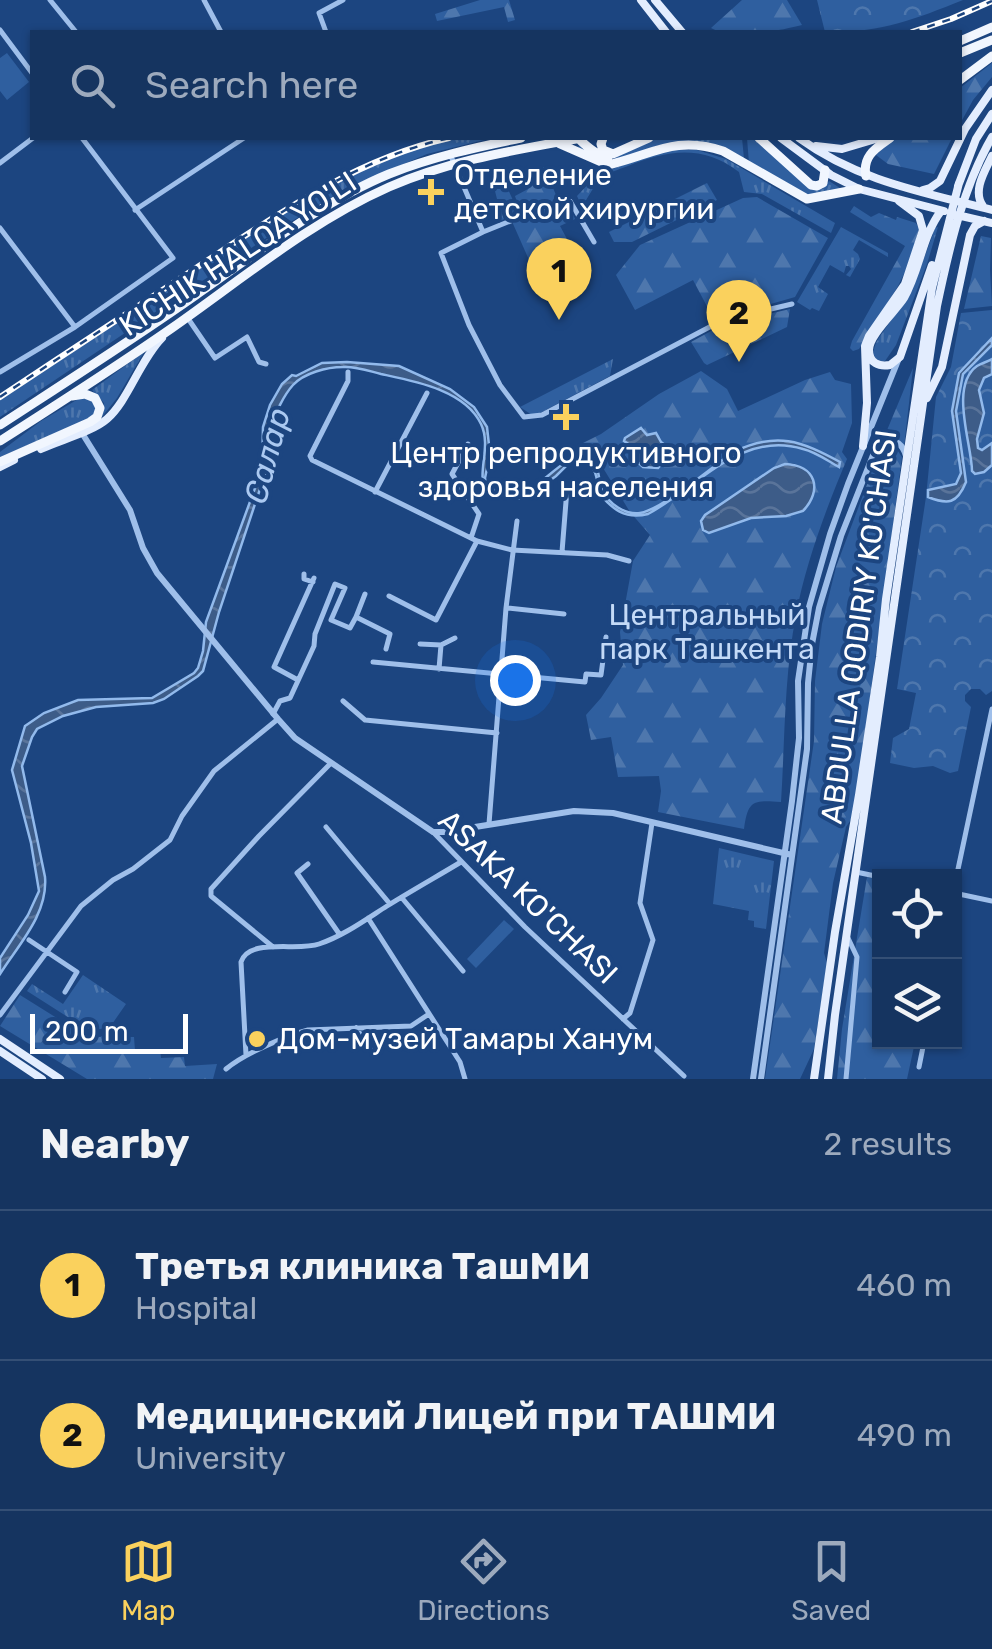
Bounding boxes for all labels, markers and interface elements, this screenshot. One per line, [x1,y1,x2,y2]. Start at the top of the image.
search box [30,30,962,140]
icon: search [65,58,120,113]
text: Search here [145,62,358,108]
place label: Отделение детской хирургии [454,157,714,227]
street label: KICHIK HALQA YO'LI [113,164,363,344]
marker: Отделение детской хирургии [418,179,444,205]
pin: 1 [526,238,592,320]
pin: 2 [706,280,772,362]
water label: Салар [236,404,298,508]
marker: Центр репродуктивного здоровья населения [553,404,579,430]
street label: ABDULLA QODIRIY KO'CHASI [814,428,904,826]
place label: Центр репродуктивного здоровья населения [390,435,742,505]
park label: Центральный парк Ташкента [599,597,815,667]
your location [490,655,541,706]
street label: ASAKA KO'CHASI [431,803,625,991]
map controls [872,869,962,1049]
button: locate [872,869,962,959]
button: layers [872,959,962,1049]
scale bar [30,1009,188,1054]
text: 200 m [45,1015,129,1048]
place label: Дом-музей Тамары Ханум [277,1021,653,1057]
marker: Дом-музей Тамары Ханум [246,1028,268,1050]
text: Nearby [40,1119,190,1169]
text: 2 results [823,1125,952,1163]
text: Третья клиника ТашМИ [135,1243,591,1289]
text: 1 [65,1266,80,1304]
text: 460 m [856,1266,952,1304]
text: Hospital [135,1289,257,1327]
text: Медицинский Лицей при ТАШМИ [135,1393,777,1439]
text: 2 [62,1416,83,1454]
text: 490 m [857,1416,952,1454]
text: University [135,1439,286,1477]
tab: Map [121,1534,176,1627]
tab: Directions [417,1534,550,1627]
tab: Saved [791,1534,871,1627]

